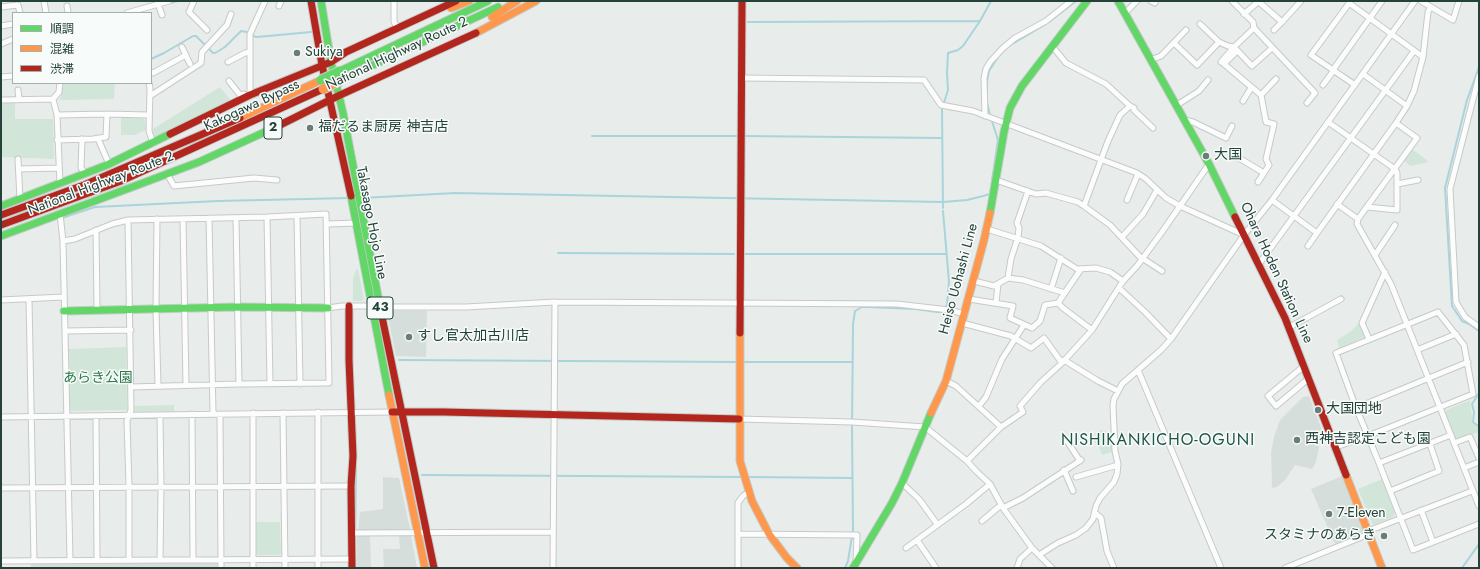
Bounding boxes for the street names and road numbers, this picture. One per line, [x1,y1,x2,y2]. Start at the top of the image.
street label: National Highway Route 2 [323,14,471,94]
street label: Kakogawa Bypass [202,77,302,135]
road number: 2 [264,117,282,139]
street label: National Highway Route 2 [26,148,176,220]
street label: Takasago Hojo Line [352,165,390,281]
street label: Ohara Hoden Station Line [1236,200,1316,346]
street label: Heiso Uohashi Line [936,222,982,336]
road number: 43 [367,297,393,319]

